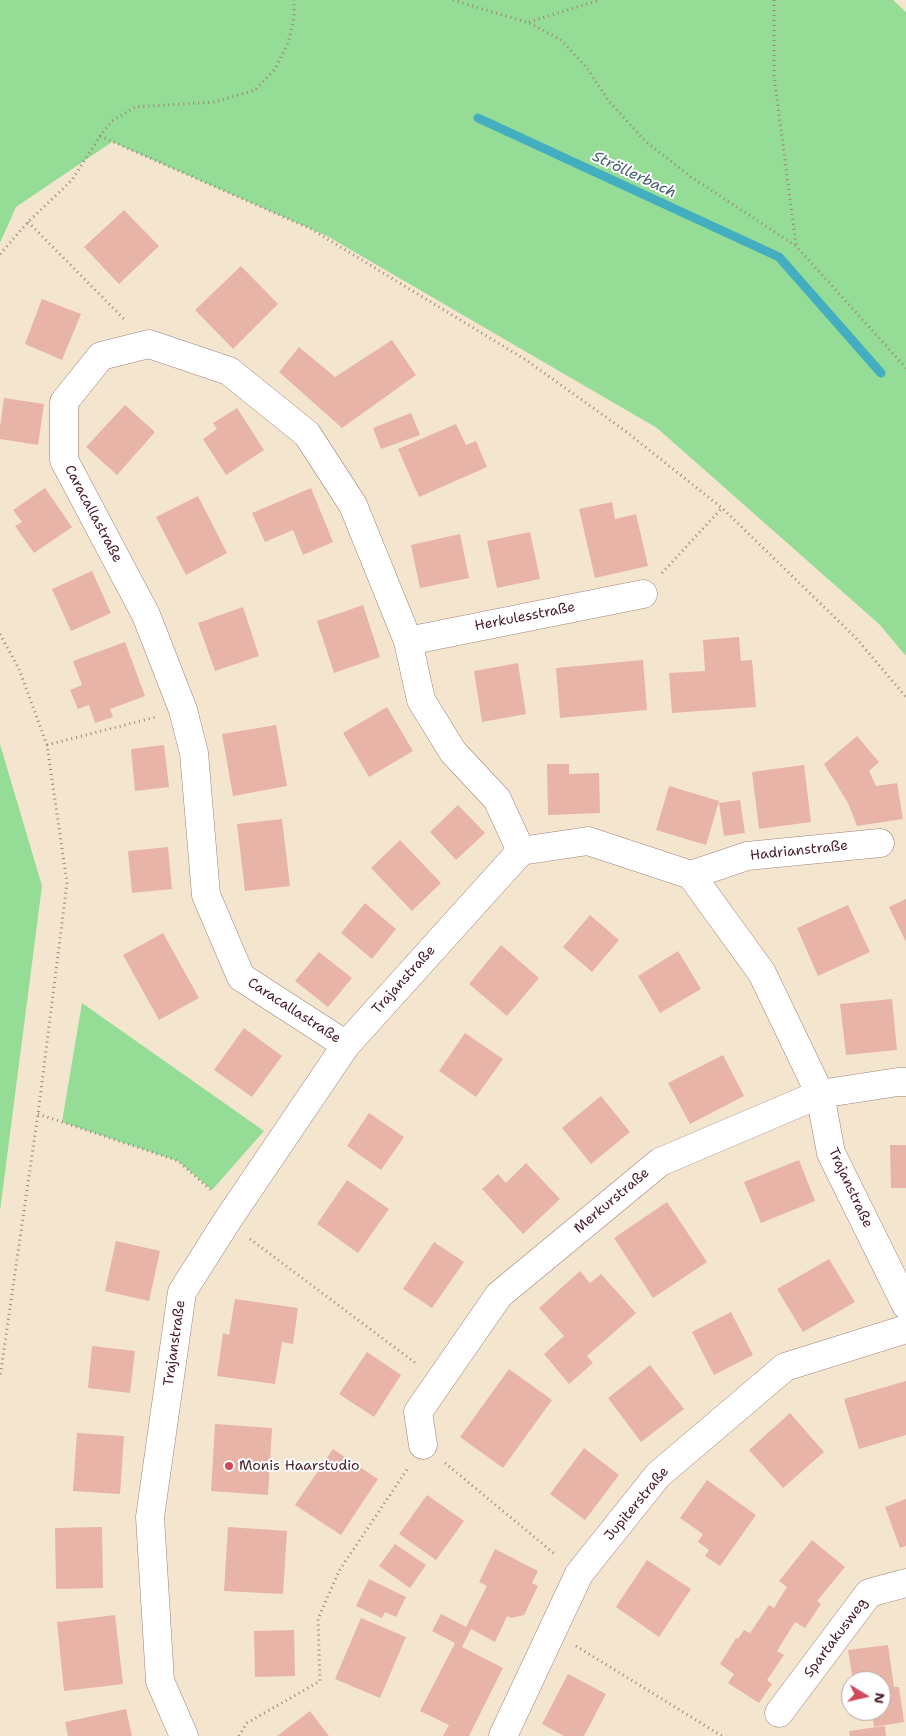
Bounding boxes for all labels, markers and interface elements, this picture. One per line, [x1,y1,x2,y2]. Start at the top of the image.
water label: Ströllerbach [589,148,679,202]
street label: Caracallastraße [60,462,126,566]
street label: Herkulesstraße [473,599,577,635]
street label: Hadrianstraße [749,837,849,865]
street label: Trajanstraße [369,942,439,1018]
street label: Caracallastraße [244,975,344,1047]
street label: Trajanstraße [824,1145,876,1231]
street label: Merkurstraße [571,1165,653,1237]
street label: Trajanstraße [161,1299,189,1387]
place label: Monis Haarstudio [239,1458,359,1474]
marker: Monis Haarstudio [223,1460,235,1472]
street label: Jupiterstraße [601,1464,673,1544]
street label: Spartakusweg [801,1595,871,1681]
north arrow [841,1671,891,1721]
text: N [870,1691,890,1705]

